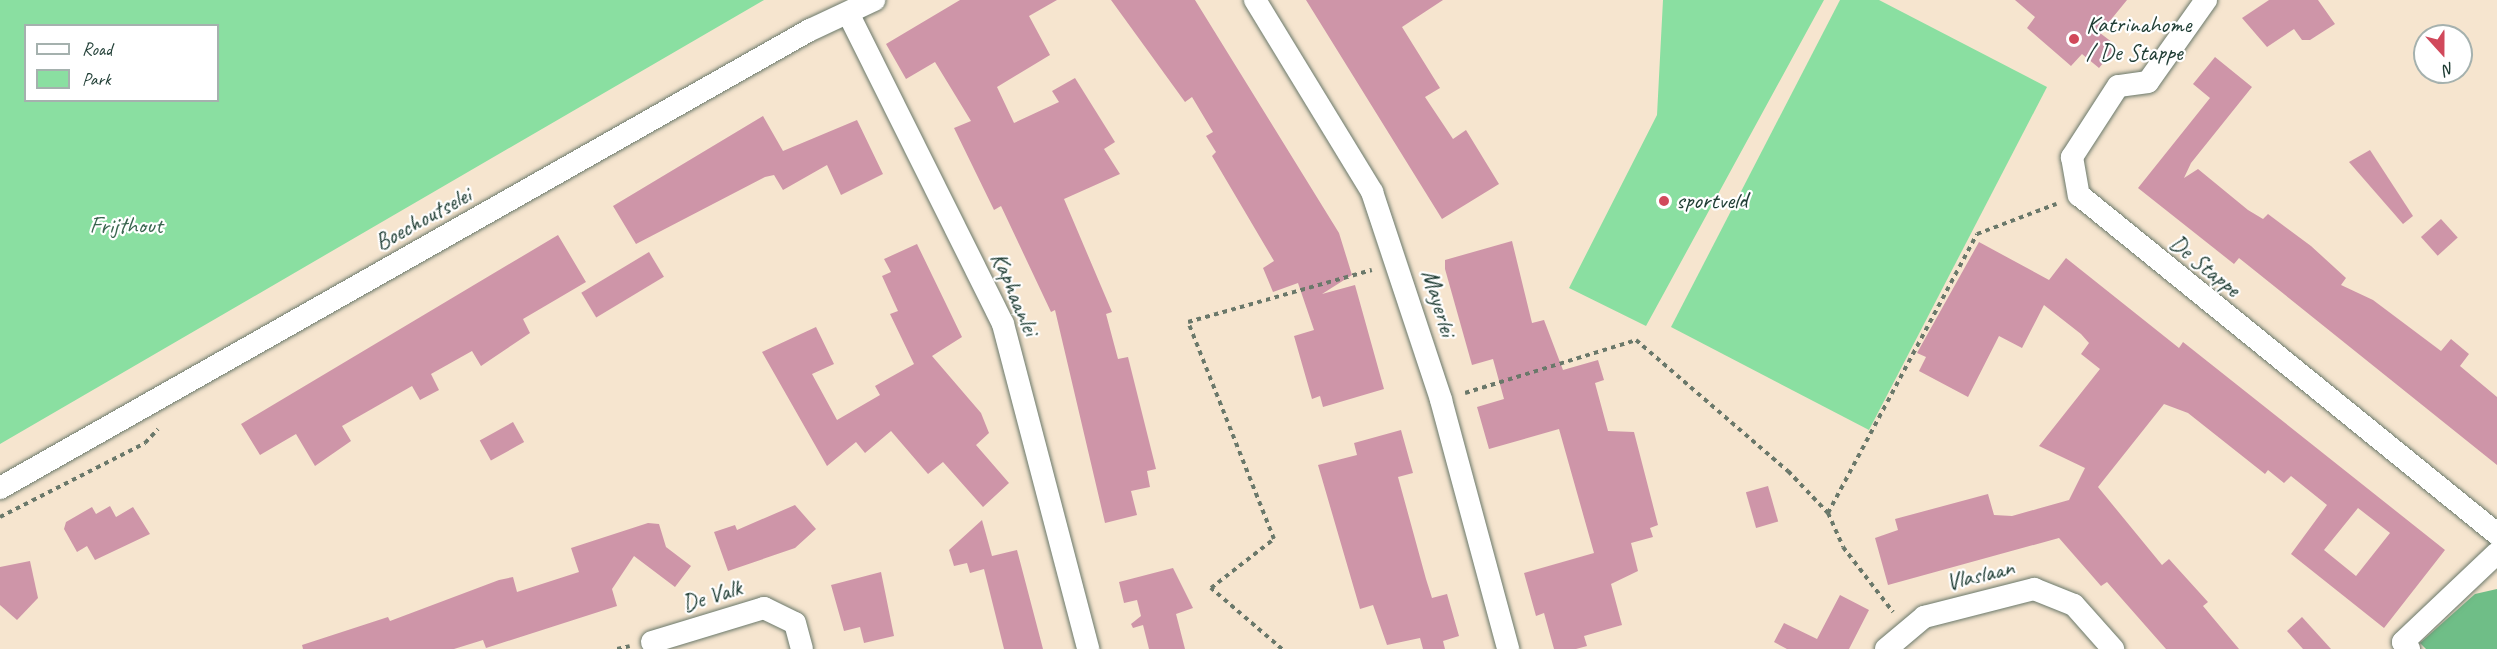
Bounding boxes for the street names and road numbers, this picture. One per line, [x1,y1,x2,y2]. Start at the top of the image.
street label: Boechoutselei [370,181,476,257]
street label: De Stappe [2163,228,2247,304]
street label: Kaphaanlei [985,248,1045,340]
street label: Mayerlei [1415,266,1463,340]
street label: Vlaslaan [1943,553,2017,597]
street label: De Valk [678,573,746,619]

